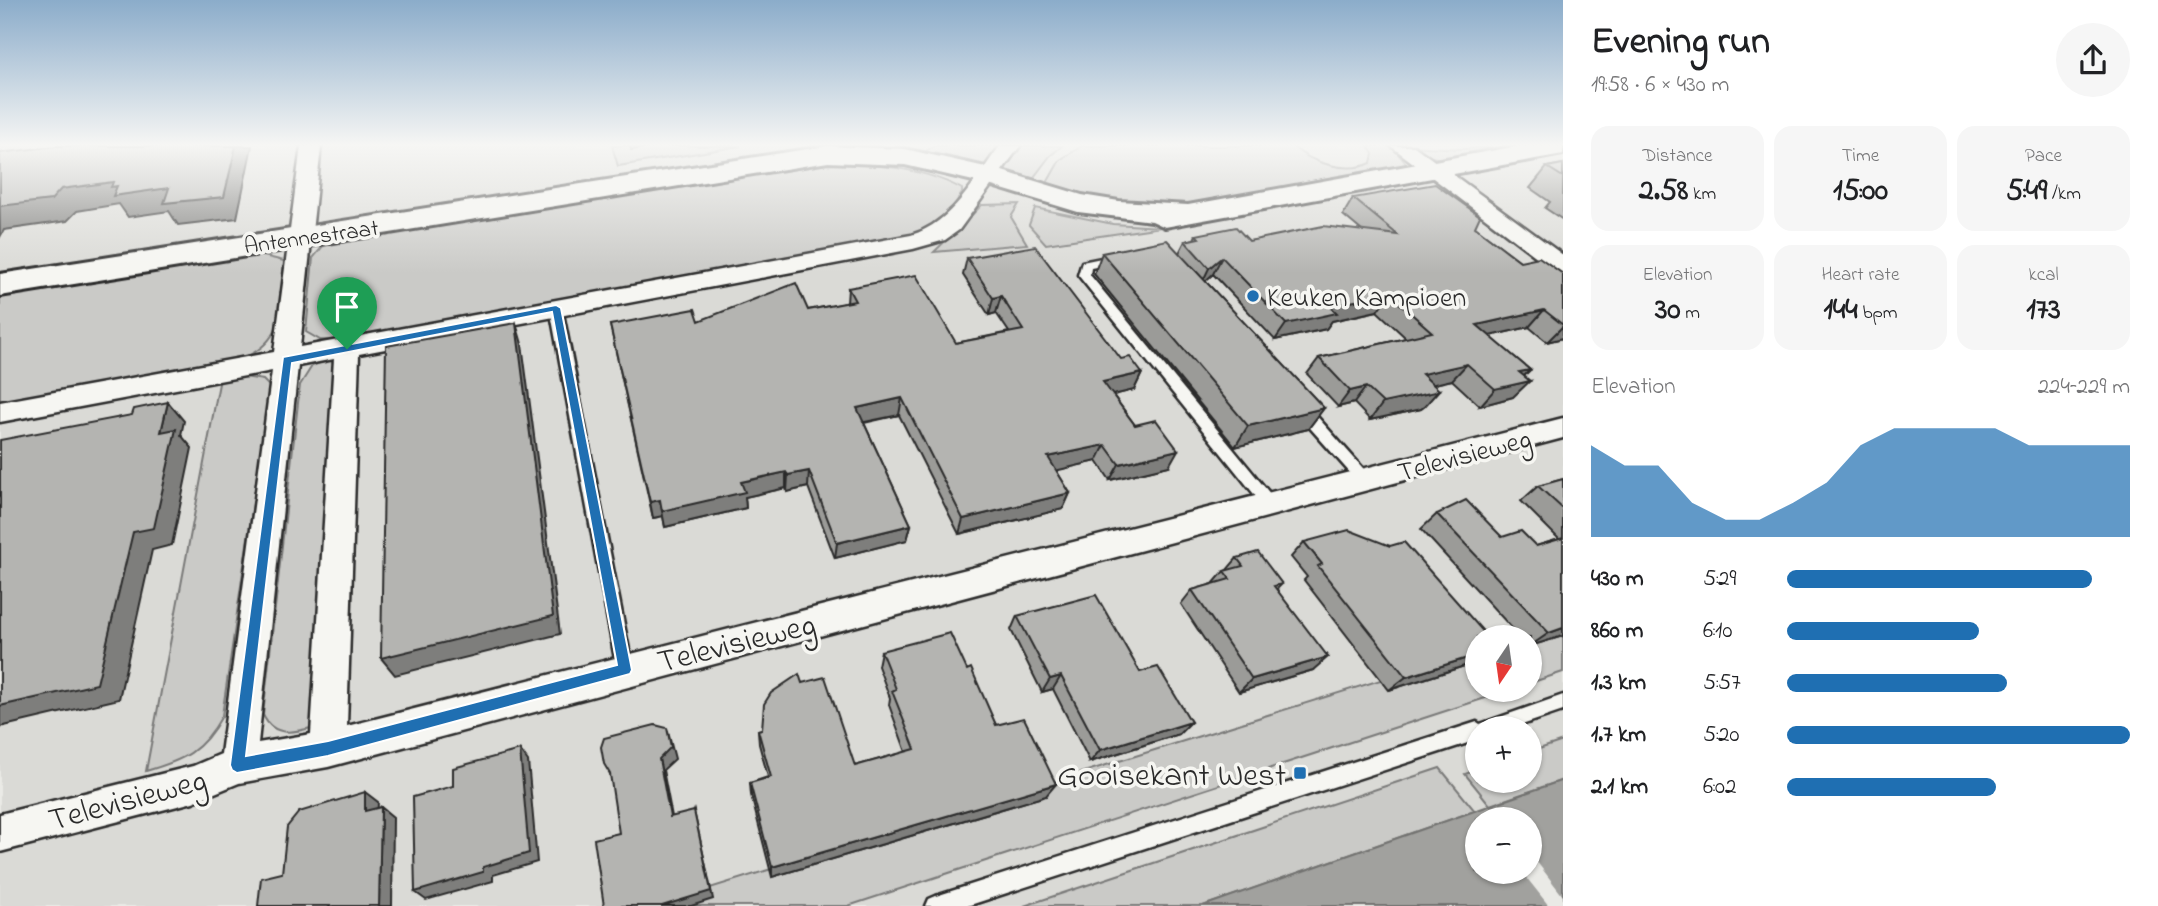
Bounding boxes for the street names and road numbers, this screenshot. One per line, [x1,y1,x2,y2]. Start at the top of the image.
street label: Antennestraat [242,213,381,264]
street label: Televisieweg [1393,420,1536,495]
street label: Televisieweg [653,602,821,688]
street label: Televisieweg [44,758,212,846]

